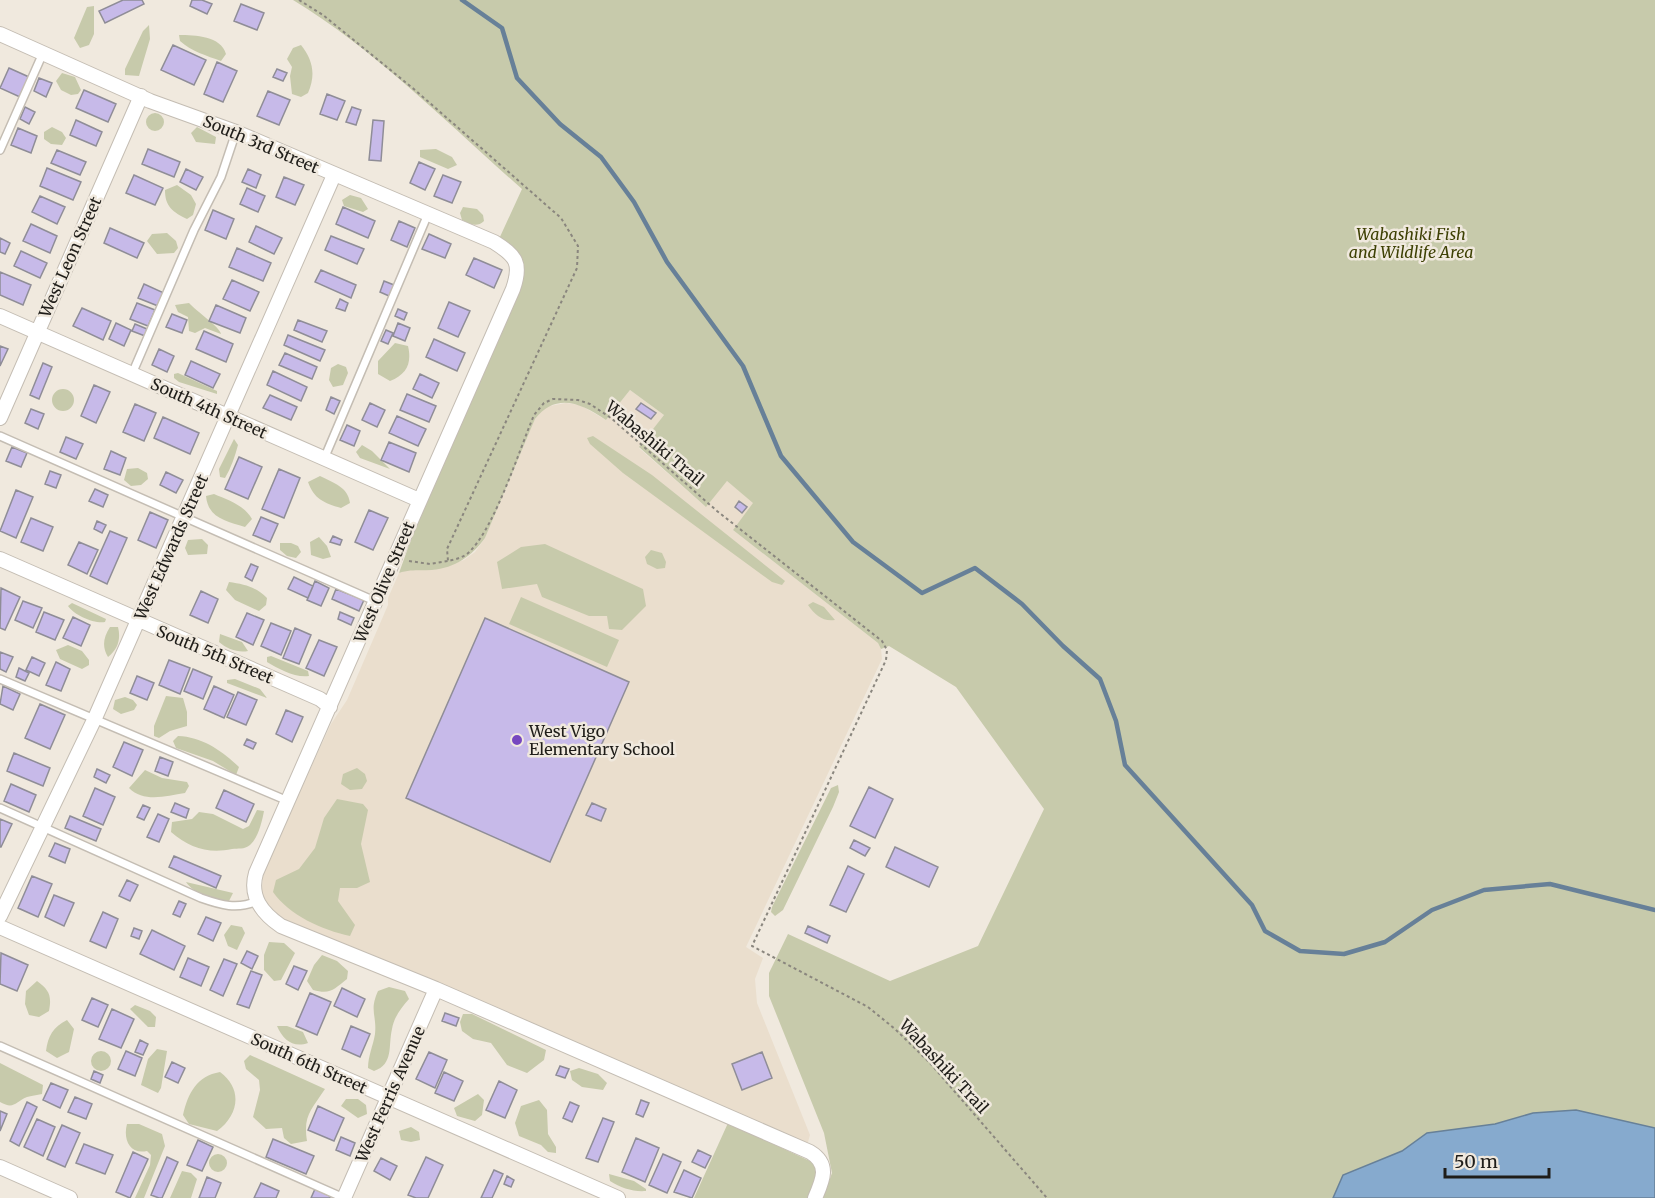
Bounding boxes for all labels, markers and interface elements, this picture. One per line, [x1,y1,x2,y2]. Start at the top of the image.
street label: South 3rd Street [200,111,323,178]
street label: West Leon Street [34,193,106,321]
park label: Wabashiki Fish and Wildlife Area [1349,224,1473,262]
street label: South 4th Street [148,373,271,443]
street label: Wabashiki Trail [601,396,708,490]
street label: West Edwards Street [129,470,212,624]
street label: West Olive Street [349,518,419,647]
street label: South 5th Street [154,620,277,688]
place label: West Vigo Elementary School [528,721,675,759]
marker: West Vigo Elementary School [510,733,524,747]
street label: Wabashiki Trail [895,1014,993,1117]
street label: West Ferris Avenue [351,1023,429,1166]
street label: South 6th Street [248,1028,371,1098]
scale bar [1445,1141,1548,1179]
text: 50 m [1454,1150,1498,1173]

